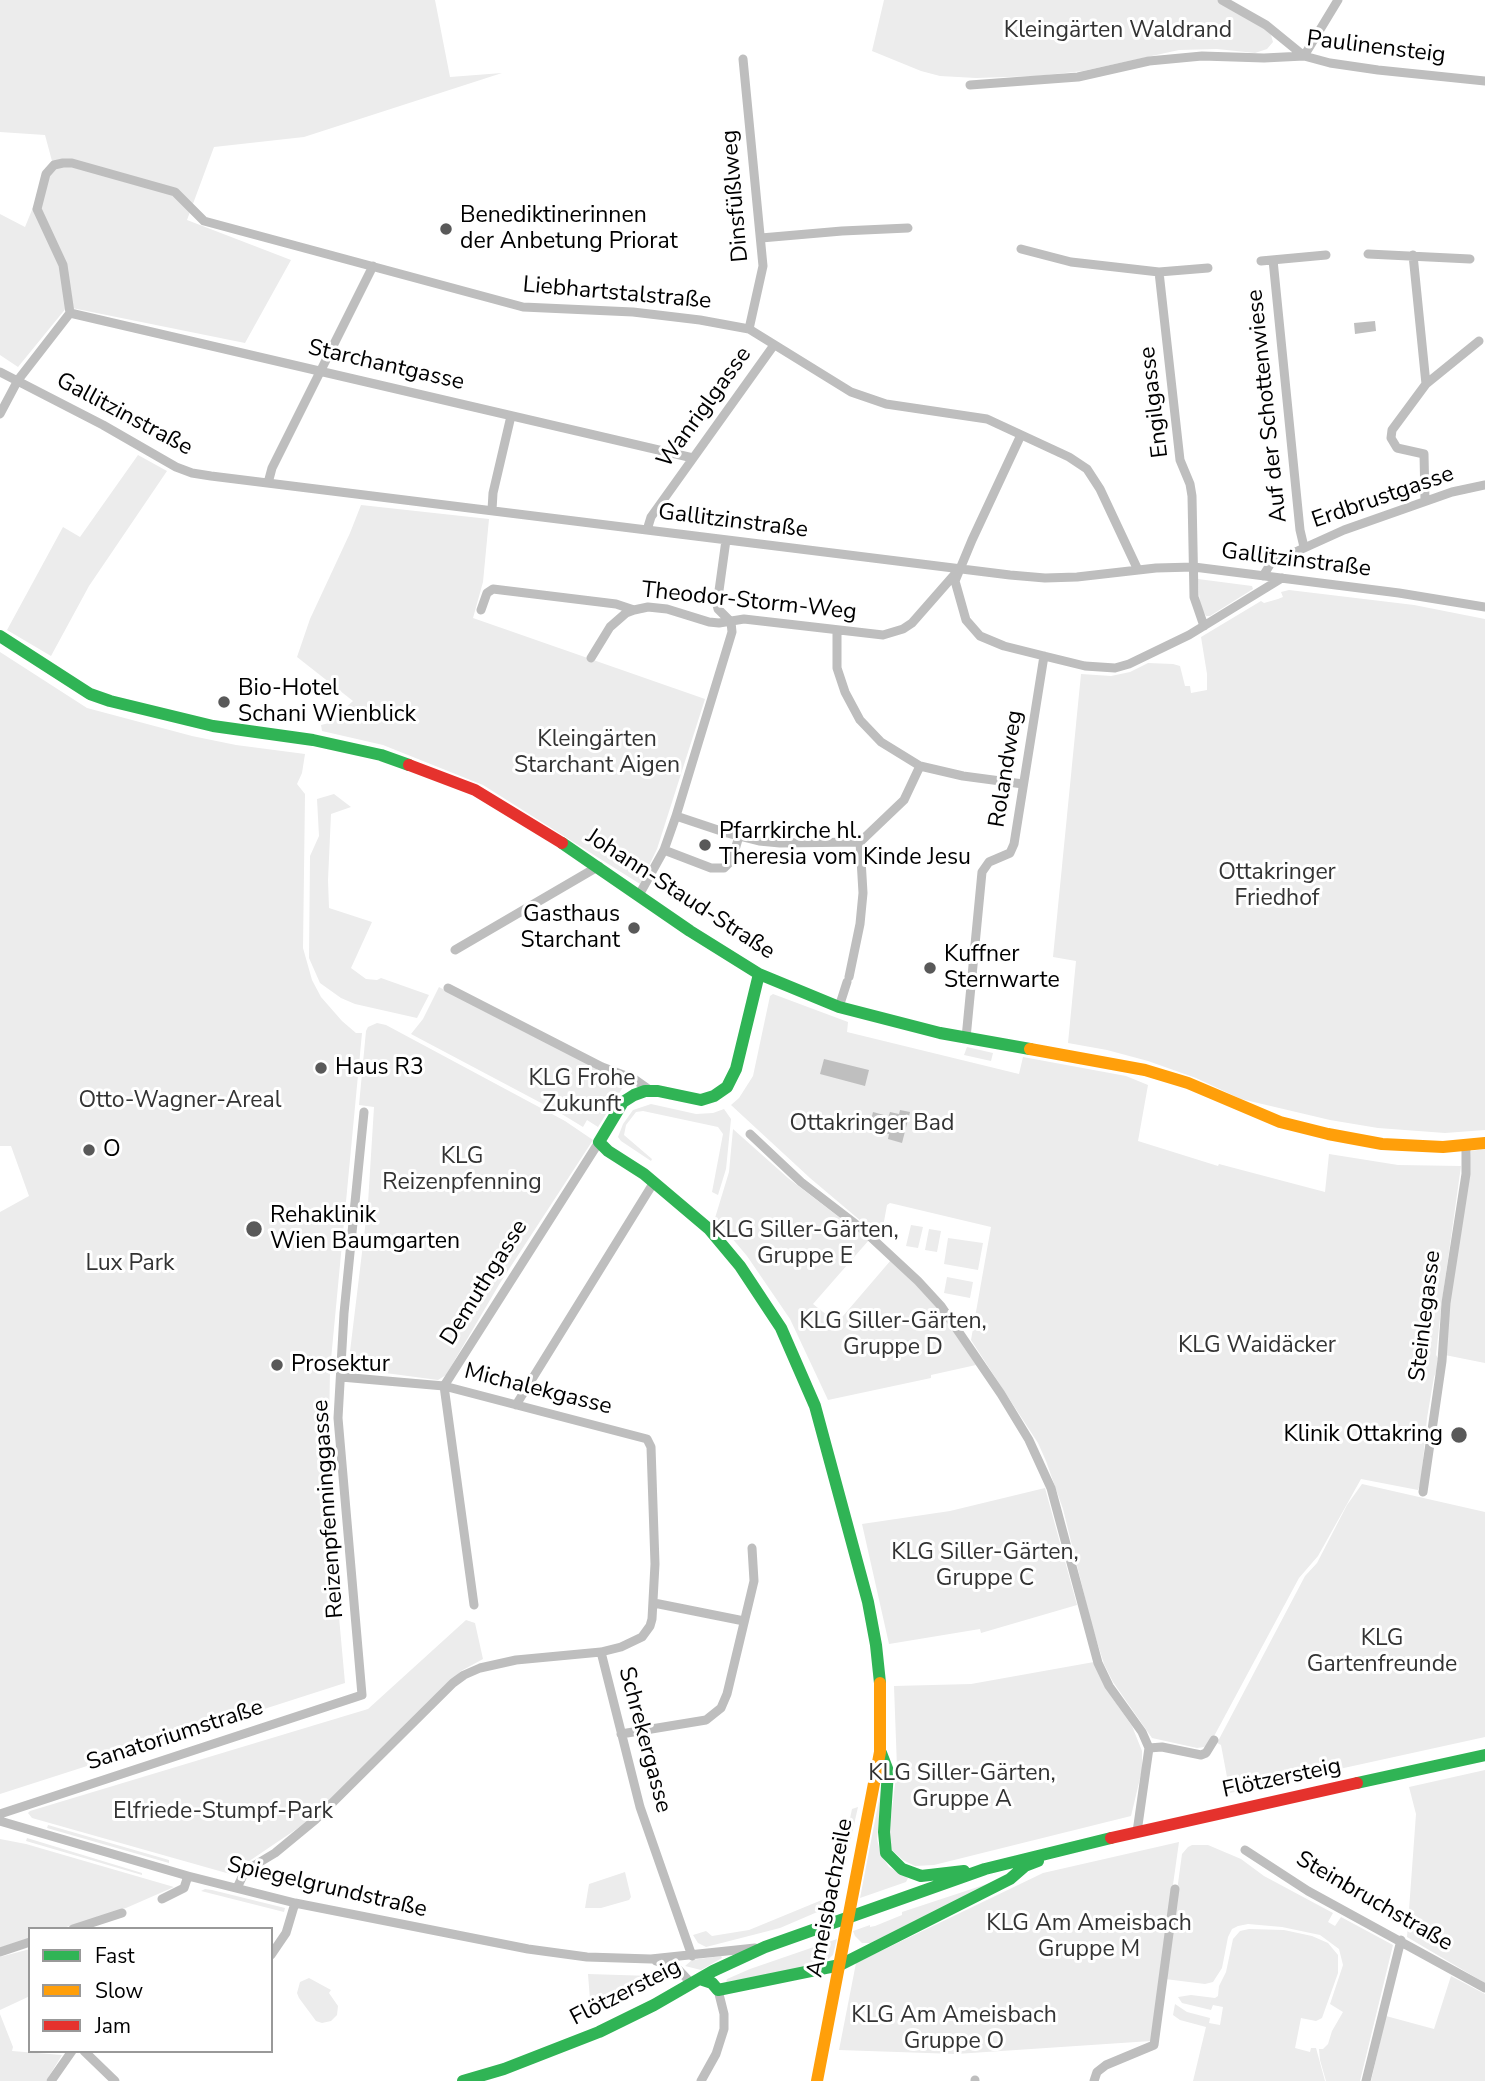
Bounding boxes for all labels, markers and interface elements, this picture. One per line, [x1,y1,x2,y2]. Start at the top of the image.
park label: Kleingärten Waldrand [1004,17,1232,45]
street label: Paulinensteig [1305,26,1447,70]
street label: Dinsfüßlweg [716,129,756,263]
place label: Benediktinerinnen der Anbetung Priorat [460,202,678,256]
marker: Benediktinerinnen der Anbetung Priorat [438,221,454,237]
street label: Liebhartstalstraße [522,272,712,316]
street label: Auf der Schottenwiese [1242,288,1294,524]
street label: Starchantgasse [305,335,467,397]
street label: Wanriglgasse [652,342,758,474]
street label: Engilgasse [1134,345,1176,459]
street label: Gallitzinstraße [51,367,197,463]
street label: Erdbrustgasse [1308,461,1458,535]
street label: Gallitzinstraße [657,499,809,545]
street label: Gallitzinstraße [1220,538,1372,584]
street label: Theodor-Storm-Weg [640,577,858,627]
place label: Bio-Hotel Schani Wienblick [238,675,416,729]
marker: Bio-Hotel Schani Wienblick [216,694,232,710]
street label: Rolandweg [984,708,1030,830]
park label: Kleingärten Starchant Aigen [514,726,680,780]
place label: Pfarrkirche hl. Theresia vom Kinde Jesu [719,818,971,872]
street label: Johann-Staud-Straße [580,824,780,966]
marker: Pfarrkirche hl. Theresia vom Kinde Jesu [697,837,713,853]
park label: Ottakringer Friedhof [1218,859,1336,913]
place label: Gasthaus Starchant [521,901,620,955]
marker: Gasthaus Starchant [626,920,642,936]
place label: Kuffner Sternwarte [944,941,1060,995]
marker: Kuffner Sternwarte [922,960,938,976]
place label: Haus R3 [335,1054,424,1082]
marker: Haus R3 [313,1060,329,1076]
park label: KLG Frohe Zukunft [528,1065,636,1119]
park label: Otto-Wagner-Areal [78,1087,282,1115]
park label: Ottakringer Bad [790,1110,954,1138]
place label: O [103,1136,121,1164]
marker: O [81,1142,97,1158]
park label: KLG Reizenpfenning [382,1143,542,1197]
place label: Rehaklinik Wien Baumgarten [270,1202,460,1256]
street label: Demuthgasse [435,1215,535,1351]
park label: KLG Siller-Gärten, Gruppe E [711,1217,899,1271]
marker: Rehaklinik Wien Baumgarten [244,1219,264,1239]
street label: Steinlegasse [1404,1249,1448,1383]
park label: Lux Park [85,1250,175,1278]
park label: KLG Siller-Gärten, Gruppe D [799,1308,987,1362]
park label: KLG Waidäcker [1178,1332,1336,1360]
place label: Prosektur [291,1351,390,1379]
marker: Prosektur [269,1357,285,1373]
street label: Michalekgasse [461,1358,615,1422]
street label: Reizenpfenninggasse [308,1399,350,1619]
place label: Klinik Ottakring [1283,1421,1443,1449]
marker: Klinik Ottakring [1449,1425,1469,1445]
park label: KLG Siller-Gärten, Gruppe C [891,1539,1079,1593]
park label: KLG Gartenfreunde [1307,1625,1457,1679]
street label: Schrekergasse [611,1664,677,1816]
street label: Sanatoriumstraße [83,1694,267,1778]
street label: Flötzersteig [1220,1753,1344,1805]
park label: KLG Siller-Gärten, Gruppe A [868,1760,1056,1814]
park label: Elfriede-Stumpf-Park [113,1798,333,1826]
street label: Ameisbachzeile [802,1816,860,1980]
street label: Steinbruchstraße [1291,1846,1457,1958]
street label: Spiegelgrundstraße [224,1852,430,1924]
park label: KLG Am Ameisbach Gruppe M [986,1910,1192,1964]
legend [28,1927,273,2053]
text: Fast [95,1942,135,1970]
street label: Flötzersteig [566,1953,686,2033]
text: Slow [95,1977,143,2005]
park label: KLG Am Ameisbach Gruppe O [851,2002,1057,2056]
text: Jam [95,2012,131,2040]

